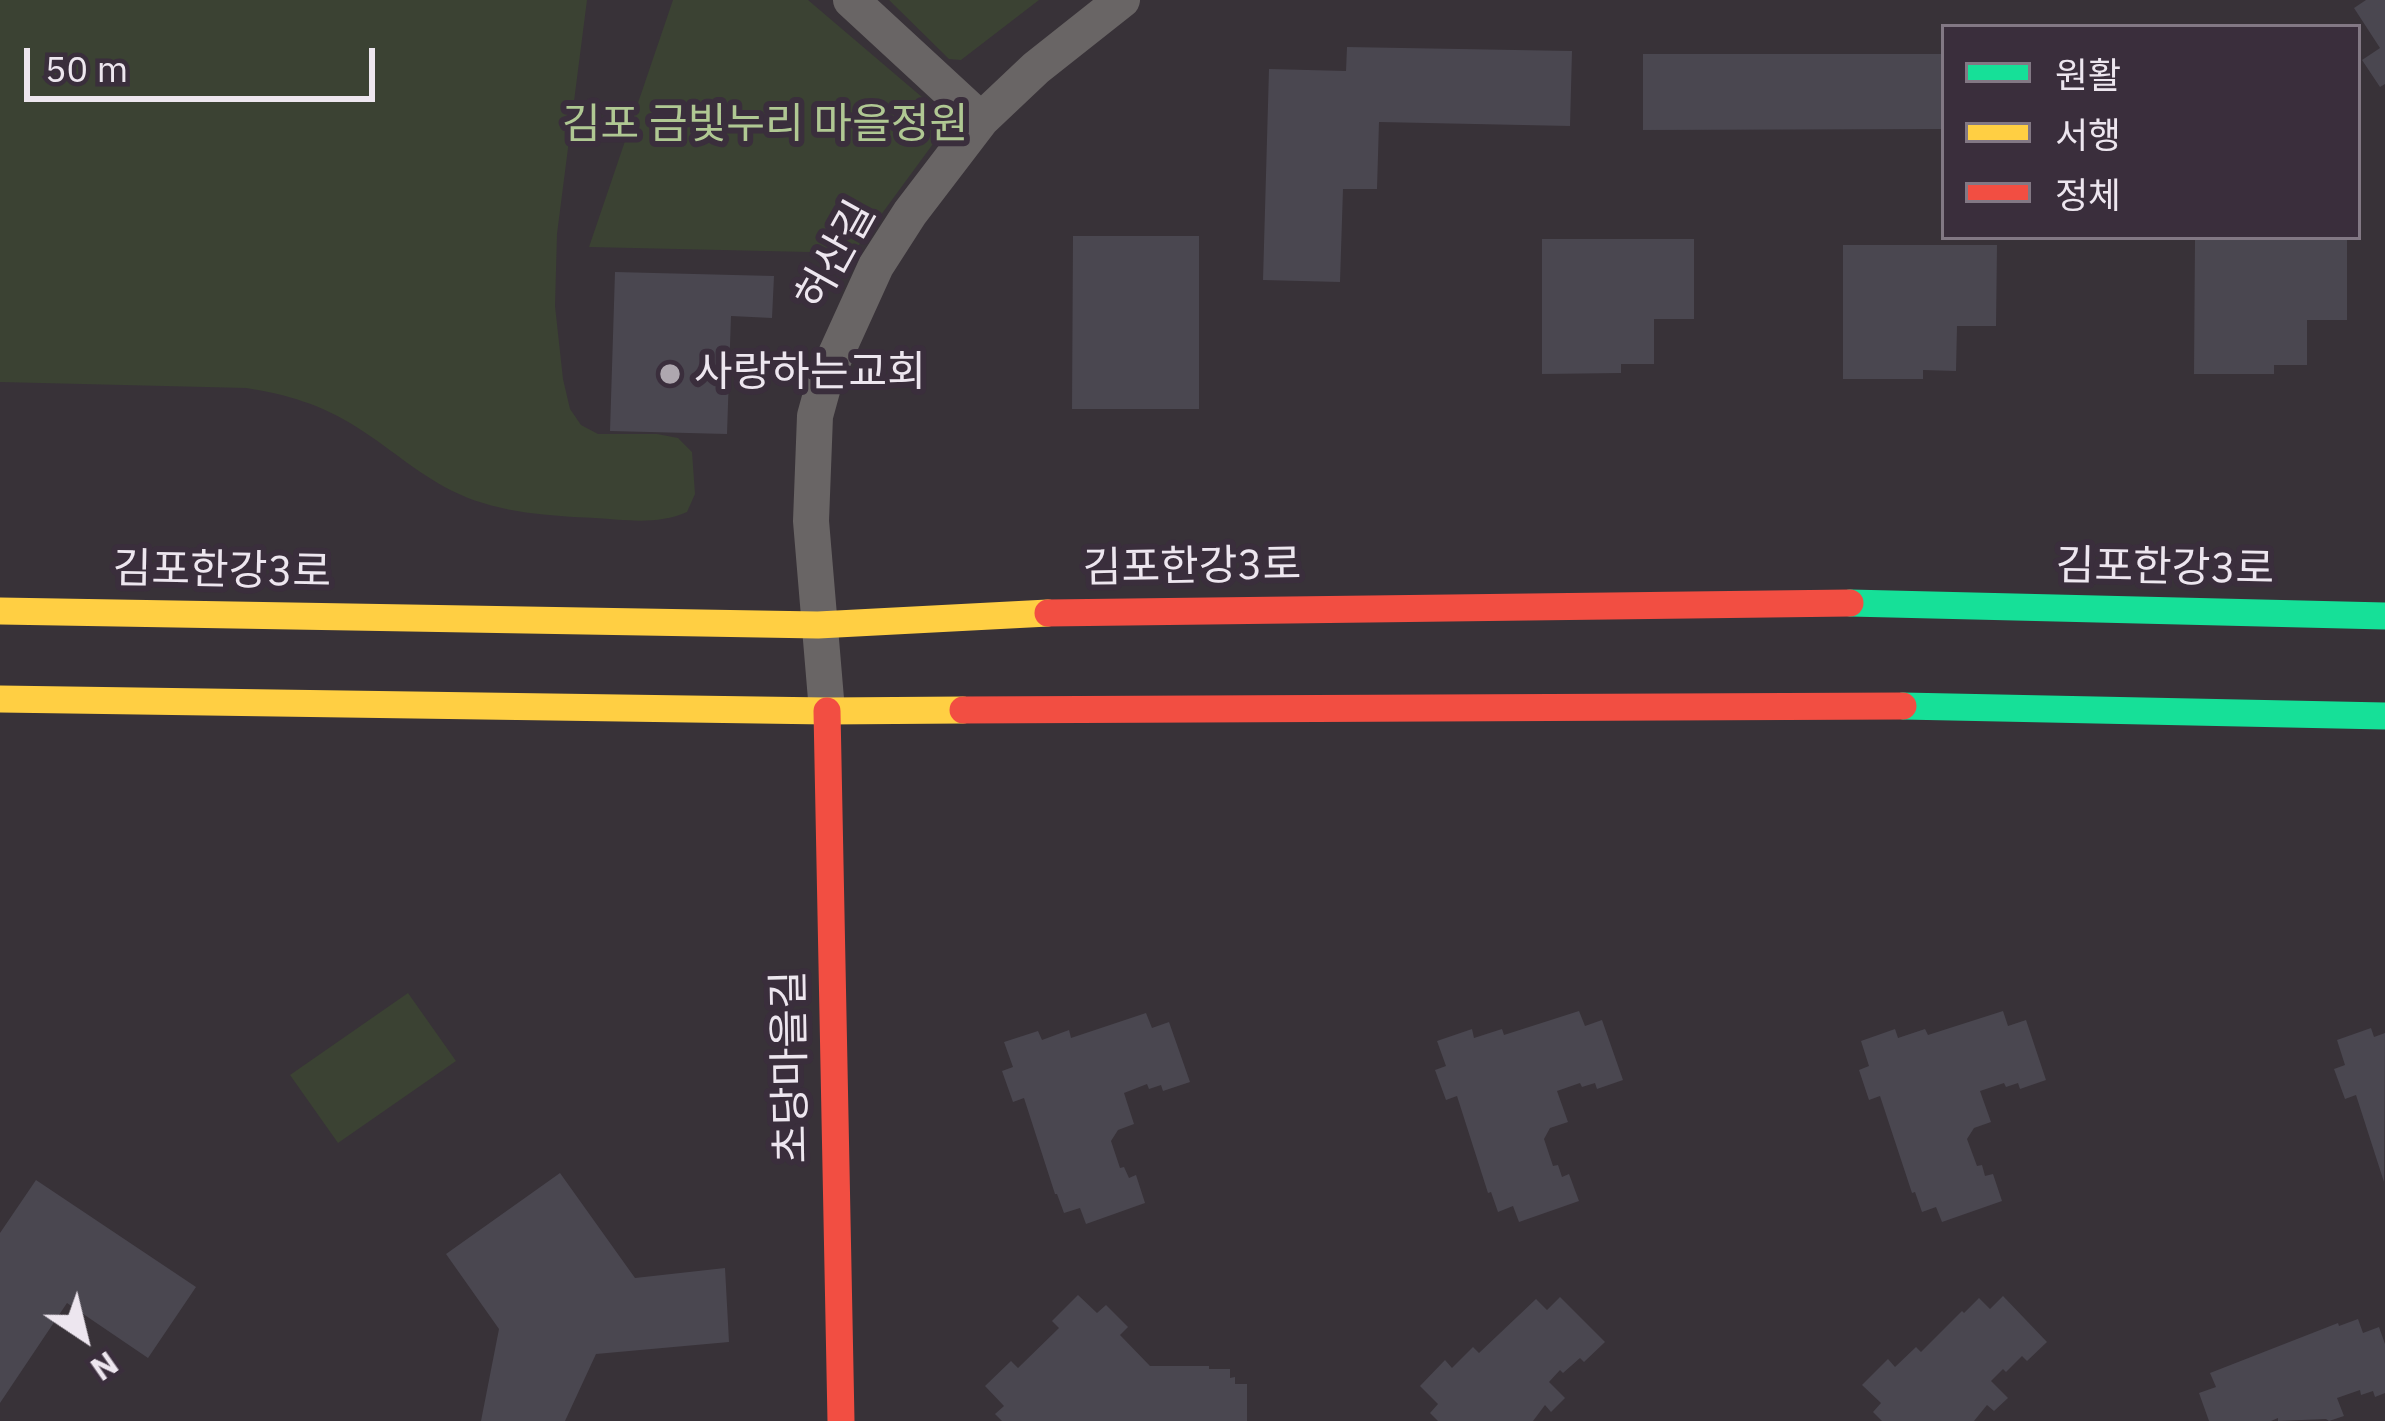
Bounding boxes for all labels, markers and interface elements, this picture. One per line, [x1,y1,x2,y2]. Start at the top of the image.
scale bar [30,24,381,98]
legend [1941,24,2361,240]
text: 50 m [45,45,128,92]
text: 원활 [2055,51,2121,98]
park label: 김포 금빛누리 마을정원 [562,101,968,151]
text: 서행 [2055,111,2121,158]
text: 정체 [2055,171,2121,218]
street label: 허산길 [787,193,887,319]
place label: 사랑하는교회 [694,349,926,399]
marker: 사랑하는교회 [657,361,683,387]
street label: 김포한강3로 [1082,541,1302,595]
street label: 김포한강3로 [2055,542,2275,596]
street label: 김포한강3로 [112,545,332,599]
street label: 초당마을길 [765,970,819,1164]
north arrow [24,1277,144,1397]
text: N [83,1342,127,1391]

